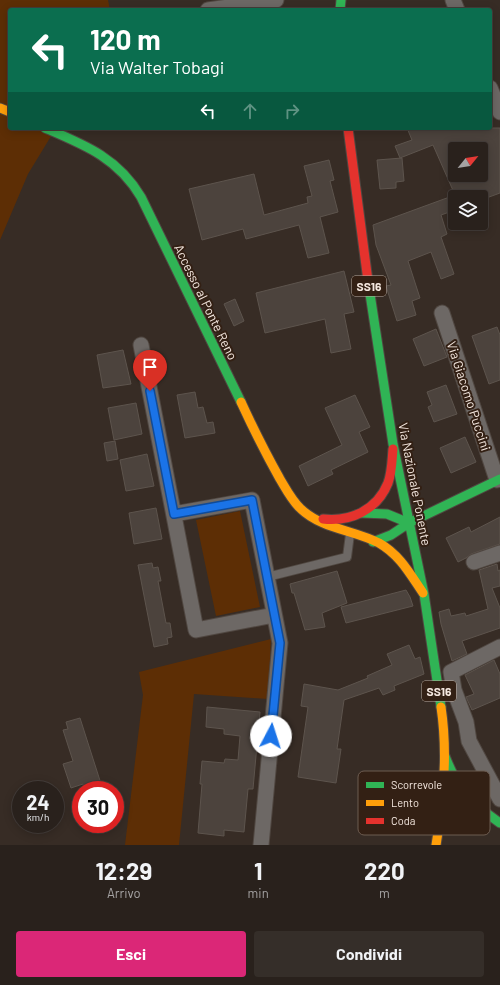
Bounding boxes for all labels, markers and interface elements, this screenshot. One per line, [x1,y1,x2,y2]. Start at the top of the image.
text: 120 m [90,22,161,56]
icon: left [24,24,76,76]
text: Via Walter Tobagi [90,56,224,78]
icon: left [197,100,219,122]
icon: ahead [239,100,261,122]
icon: right [281,100,303,122]
north arrow [448,142,488,182]
map controls [448,142,488,230]
button: layers [448,190,488,230]
street label: Accesso al Ponte Reno [171,242,241,362]
road number: SS16 [352,276,386,296]
street label: Via Giacomo Puccini [444,339,494,453]
pin [133,350,167,391]
icon: arrive [139,356,161,378]
street label: Via Nazionale Ponente [395,421,435,547]
road number: SS16 [422,681,456,701]
position arrow [250,715,292,757]
legend [358,771,490,835]
text: Scorrevole [391,778,442,791]
speed limit sign: 30 [72,781,124,833]
text: 24 [26,790,50,814]
text: Lento [391,796,419,809]
text: km/h [27,811,49,823]
text: Coda [391,814,415,827]
text: 12:29 [95,856,152,885]
text: 1 [254,856,262,885]
text: 220 [364,856,405,885]
text: Arrivo [107,885,141,901]
text: min [248,885,269,901]
text: m [379,885,390,901]
button: Esci [16,931,246,977]
button: Condividi [254,931,484,977]

